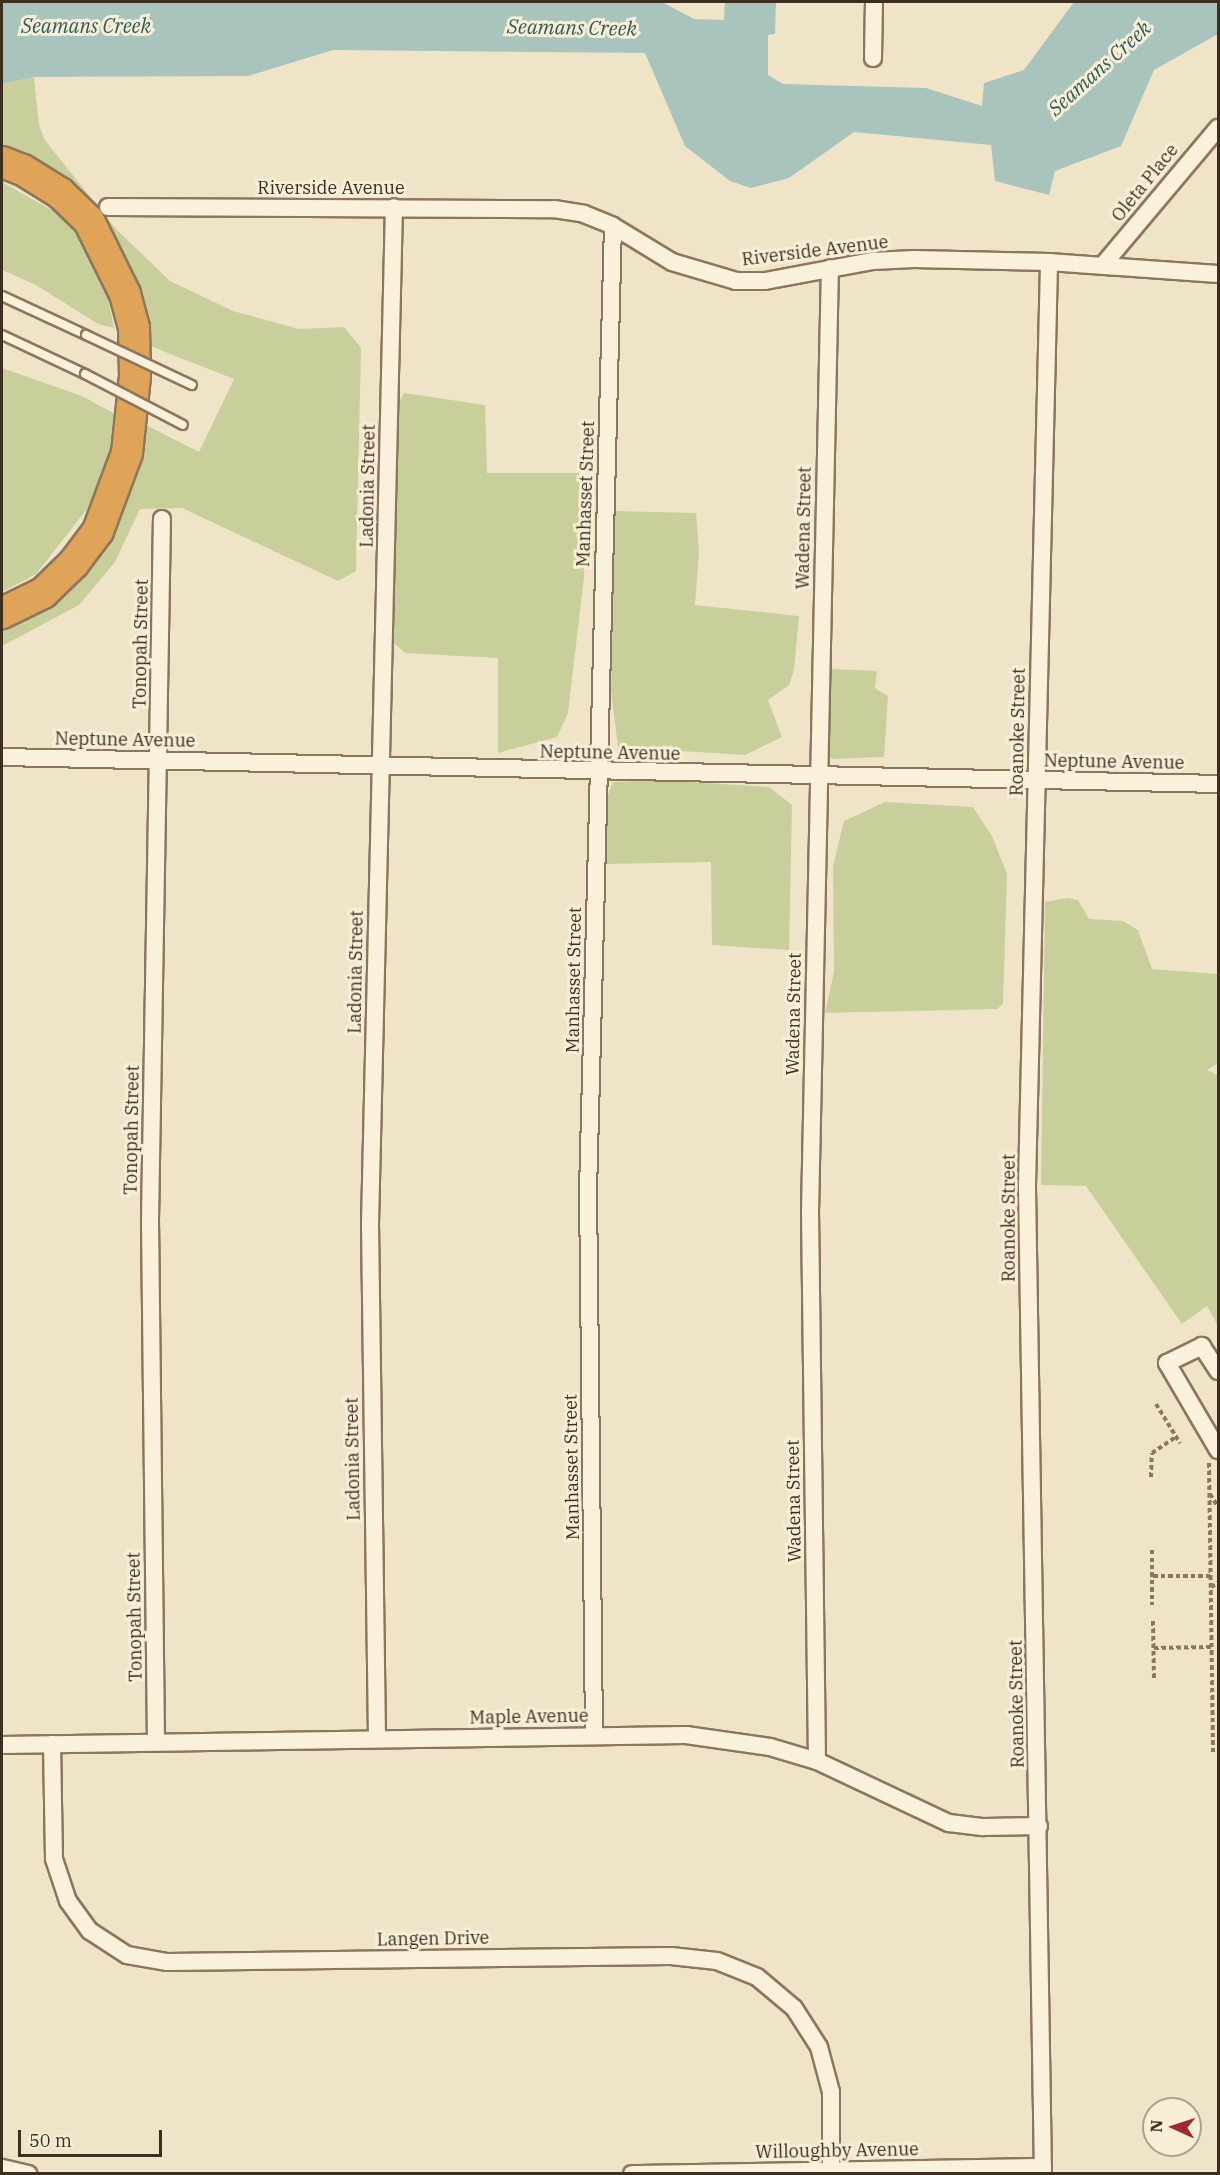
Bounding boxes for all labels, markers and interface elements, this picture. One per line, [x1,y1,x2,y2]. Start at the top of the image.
water label: Seamans Creek [21,13,151,37]
water label: Seamans Creek [507,14,637,40]
water label: Seamans Creek [1043,16,1155,120]
street label: Oleta Place [1107,140,1183,226]
street label: Riverside Avenue [257,177,405,199]
street label: Riverside Avenue [741,231,889,271]
street label: Manhasset Street [573,421,599,567]
street label: Ladonia Street [356,424,380,548]
street label: Wadena Street [792,466,816,590]
street label: Tonopah Street [129,579,153,709]
street label: Roanoke Street [1006,668,1030,796]
street label: Neptune Avenue [54,728,196,752]
street label: Neptune Avenue [539,741,681,765]
street label: Neptune Avenue [1043,750,1185,774]
street label: Manhasset Street [562,907,586,1053]
street label: Ladonia Street [344,910,368,1034]
street label: Wadena Street [782,952,806,1076]
street label: Tonopah Street [120,1065,144,1195]
street label: Roanoke Street [998,1154,1020,1282]
street label: Manhasset Street [560,1394,584,1540]
street label: Ladonia Street [341,1397,365,1521]
street label: Wadena Street [782,1439,806,1563]
street label: Tonopah Street [123,1552,147,1682]
street label: Roanoke Street [1005,1640,1029,1768]
street label: Maple Avenue [469,1705,589,1729]
street label: Langen Drive [377,1927,489,1951]
north arrow [1142,2097,1202,2157]
scale bar [21,2118,165,2156]
text: N [1146,2119,1166,2133]
text: 50 m [29,2129,72,2152]
street label: Willoughby Avenue [755,2139,919,2163]

